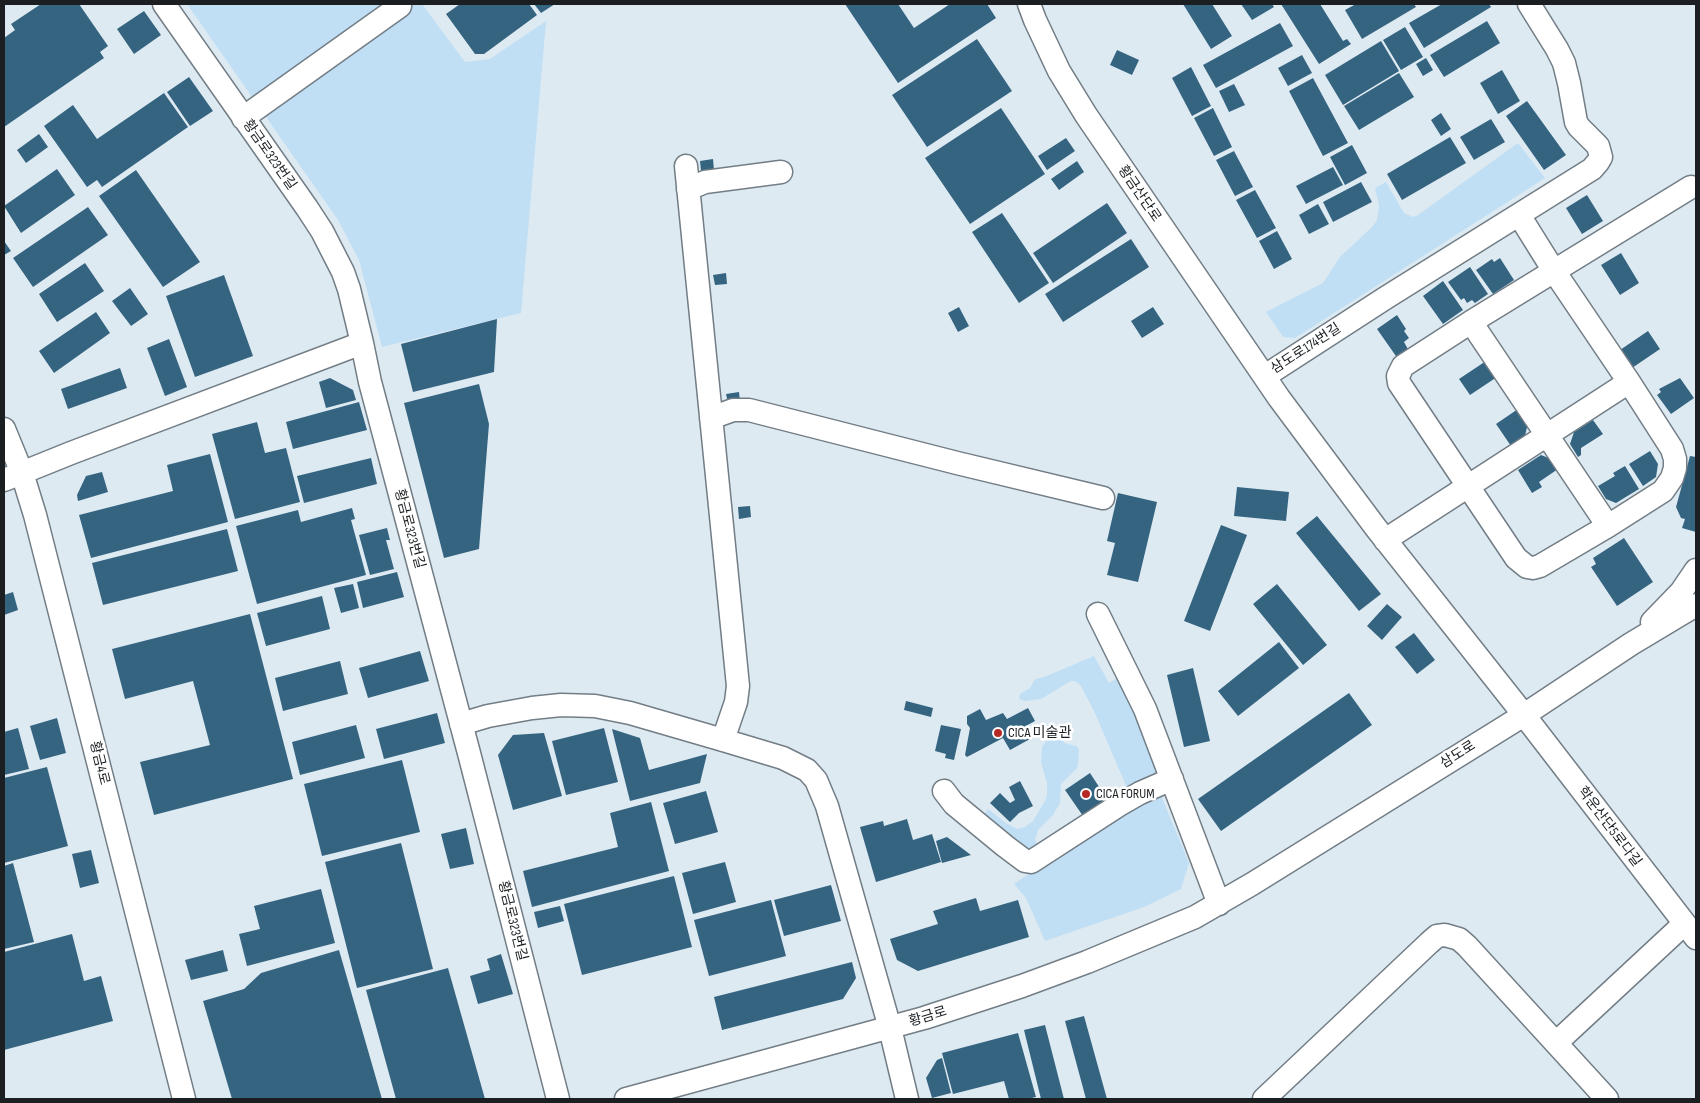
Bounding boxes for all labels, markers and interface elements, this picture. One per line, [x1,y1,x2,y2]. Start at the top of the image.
street label: 황금로323번길 [239,117,299,193]
street label: 황금산단로 [1114,163,1164,225]
street label: 삼도로174번길 [1268,320,1344,378]
street label: 황금로323번길 [390,487,428,571]
place label: CICA 미술관 [1008,725,1071,741]
marker: CICA 미술관 [992,727,1004,739]
street label: 삼도로 [1437,738,1479,772]
street label: 황금4로 [85,739,113,787]
street label: 학운산단5로다길 [1573,784,1645,870]
place label: CICA FORUM [1096,786,1154,802]
marker: CICA FORUM [1080,788,1092,800]
street label: 황금로323번길 [494,879,530,963]
street label: 황금로 [907,1003,949,1031]

